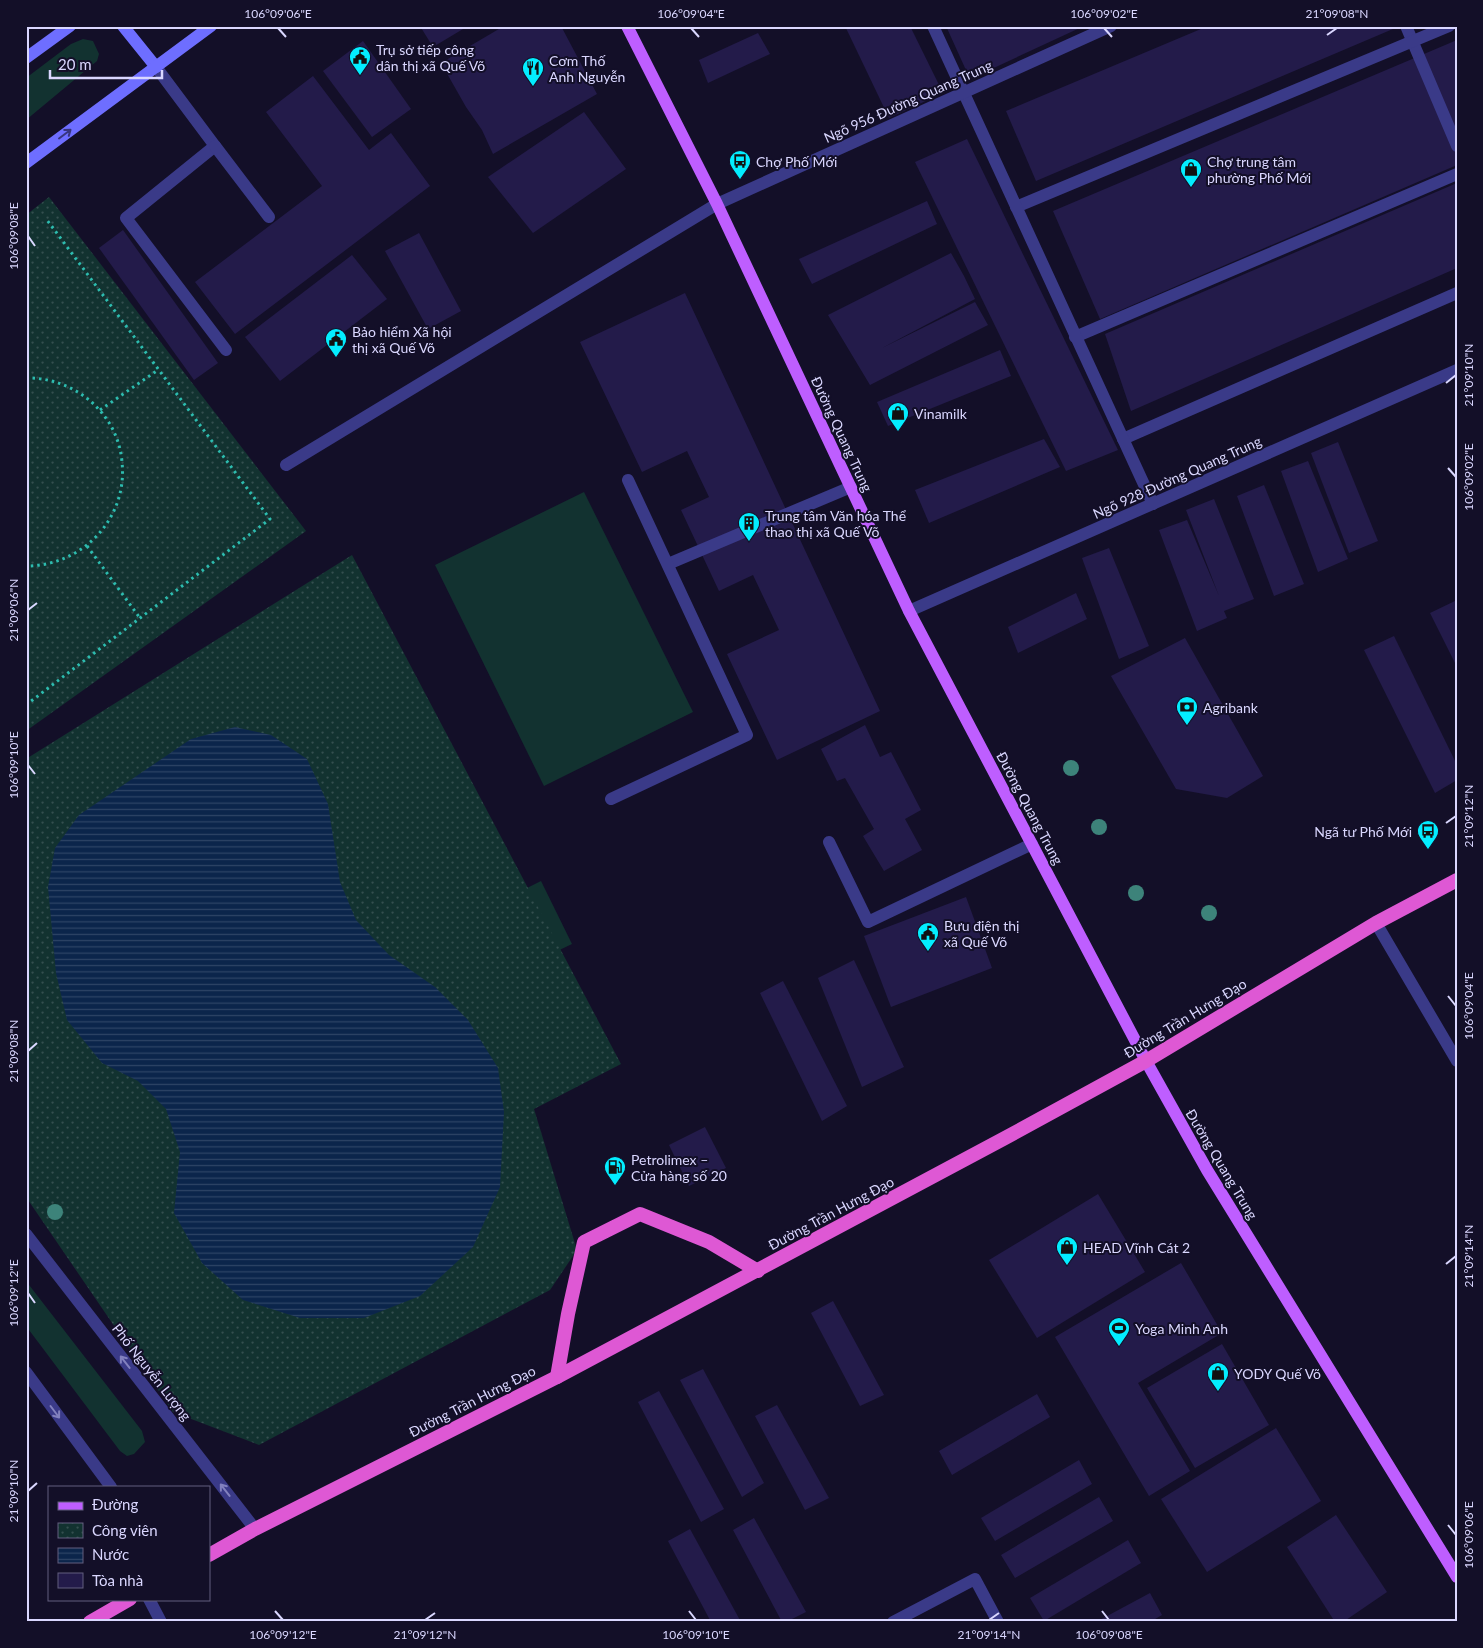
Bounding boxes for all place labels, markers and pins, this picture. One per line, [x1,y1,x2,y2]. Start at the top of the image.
place label: Trụ sở tiếp công dân thị xã Quế Võ [376,41,485,74]
public building icon: Trụ sở tiếp công dân thị xã Quế Võ [348,45,372,76]
place label: Cơm Thố Anh Nguyễn [549,52,625,85]
restaurant icon: Cơm Thố Anh Nguyễn [521,56,545,87]
bus stop icon: Chợ Phố Mới [728,149,752,180]
place label: Chợ Phố Mới [756,153,837,170]
place label: Chợ trung tâm phường Phố Mới [1207,153,1311,186]
shop icon: Chợ trung tâm phường Phố Mới [1179,157,1203,188]
place label: Bảo hiểm Xã hội thị xã Quế Võ [352,323,452,356]
public building icon: Bảo hiểm Xã hội thị xã Quế Võ [324,327,348,358]
shop icon: Vinamilk [886,401,910,432]
place label: Vinamilk [914,405,968,422]
place label: Trung tâm Văn hóa Thể thao thị xã Quế Võ [765,507,907,540]
building icon: Trung tâm Văn hóa Thể thao thị xã Quế Võ [737,511,761,542]
bank icon: Agribank [1175,695,1199,726]
place label: Agribank [1203,699,1259,716]
bus stop icon: Ngã tư Phố Mới [1416,819,1440,850]
place label: Ngã tư Phố Mới [1314,823,1412,840]
place label: Bưu điện thị xã Quế Võ [944,917,1019,950]
public building icon: Bưu điện thị xã Quế Võ [916,921,940,952]
place label: Petrolimex – Cửa hàng số 20 [631,1151,727,1184]
fuel station icon: Petrolimex – Cửa hàng số 20 [603,1155,627,1186]
shop icon: HEAD Vĩnh Cát 2 [1055,1235,1079,1266]
place label: HEAD Vĩnh Cát 2 [1083,1239,1190,1256]
sports icon: Yoga Minh Anh [1107,1316,1131,1347]
place label: Yoga Minh Anh [1135,1320,1228,1337]
shop icon: YODY Quế Võ [1206,1361,1230,1392]
place label: YODY Quế Võ [1234,1365,1321,1382]

